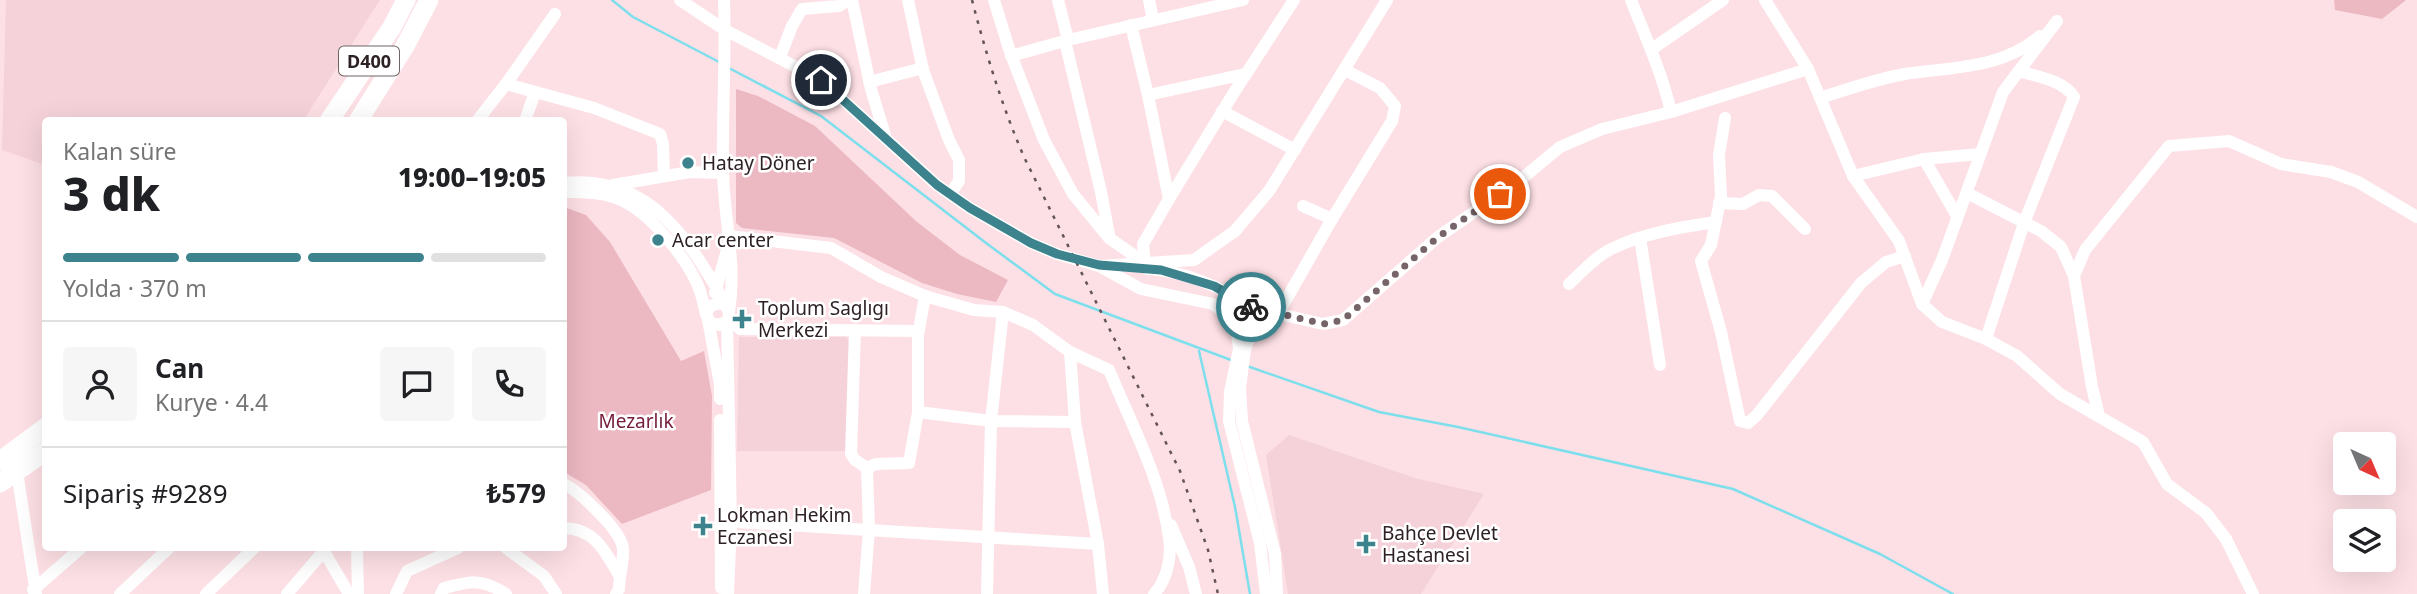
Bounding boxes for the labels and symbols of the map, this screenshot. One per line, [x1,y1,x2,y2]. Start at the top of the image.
road number: D400 [339,46,399,76]
pin [791,50,851,110]
place label: Hatay Döner [702,150,815,176]
marker: Hatay Döner [680,155,696,171]
pin [1470,164,1530,224]
place label: Acar center [672,227,774,253]
marker: Acar center [650,232,666,248]
courier [1216,272,1286,342]
place label: Toplum Saglıgı Merkezi [758,295,889,343]
marker: Toplum Saglıgı Merkezi [732,309,752,329]
park label: Mezarlık [598,408,674,434]
north arrow [2333,432,2396,495]
place label: Lokman Hekim Eczanesi [717,502,851,550]
marker: Lokman Hekim Eczanesi [695,518,711,534]
place label: Bahçe Devlet Hastanesi [1382,520,1498,568]
marker: Bahçe Devlet Hastanesi [1356,534,1376,554]

